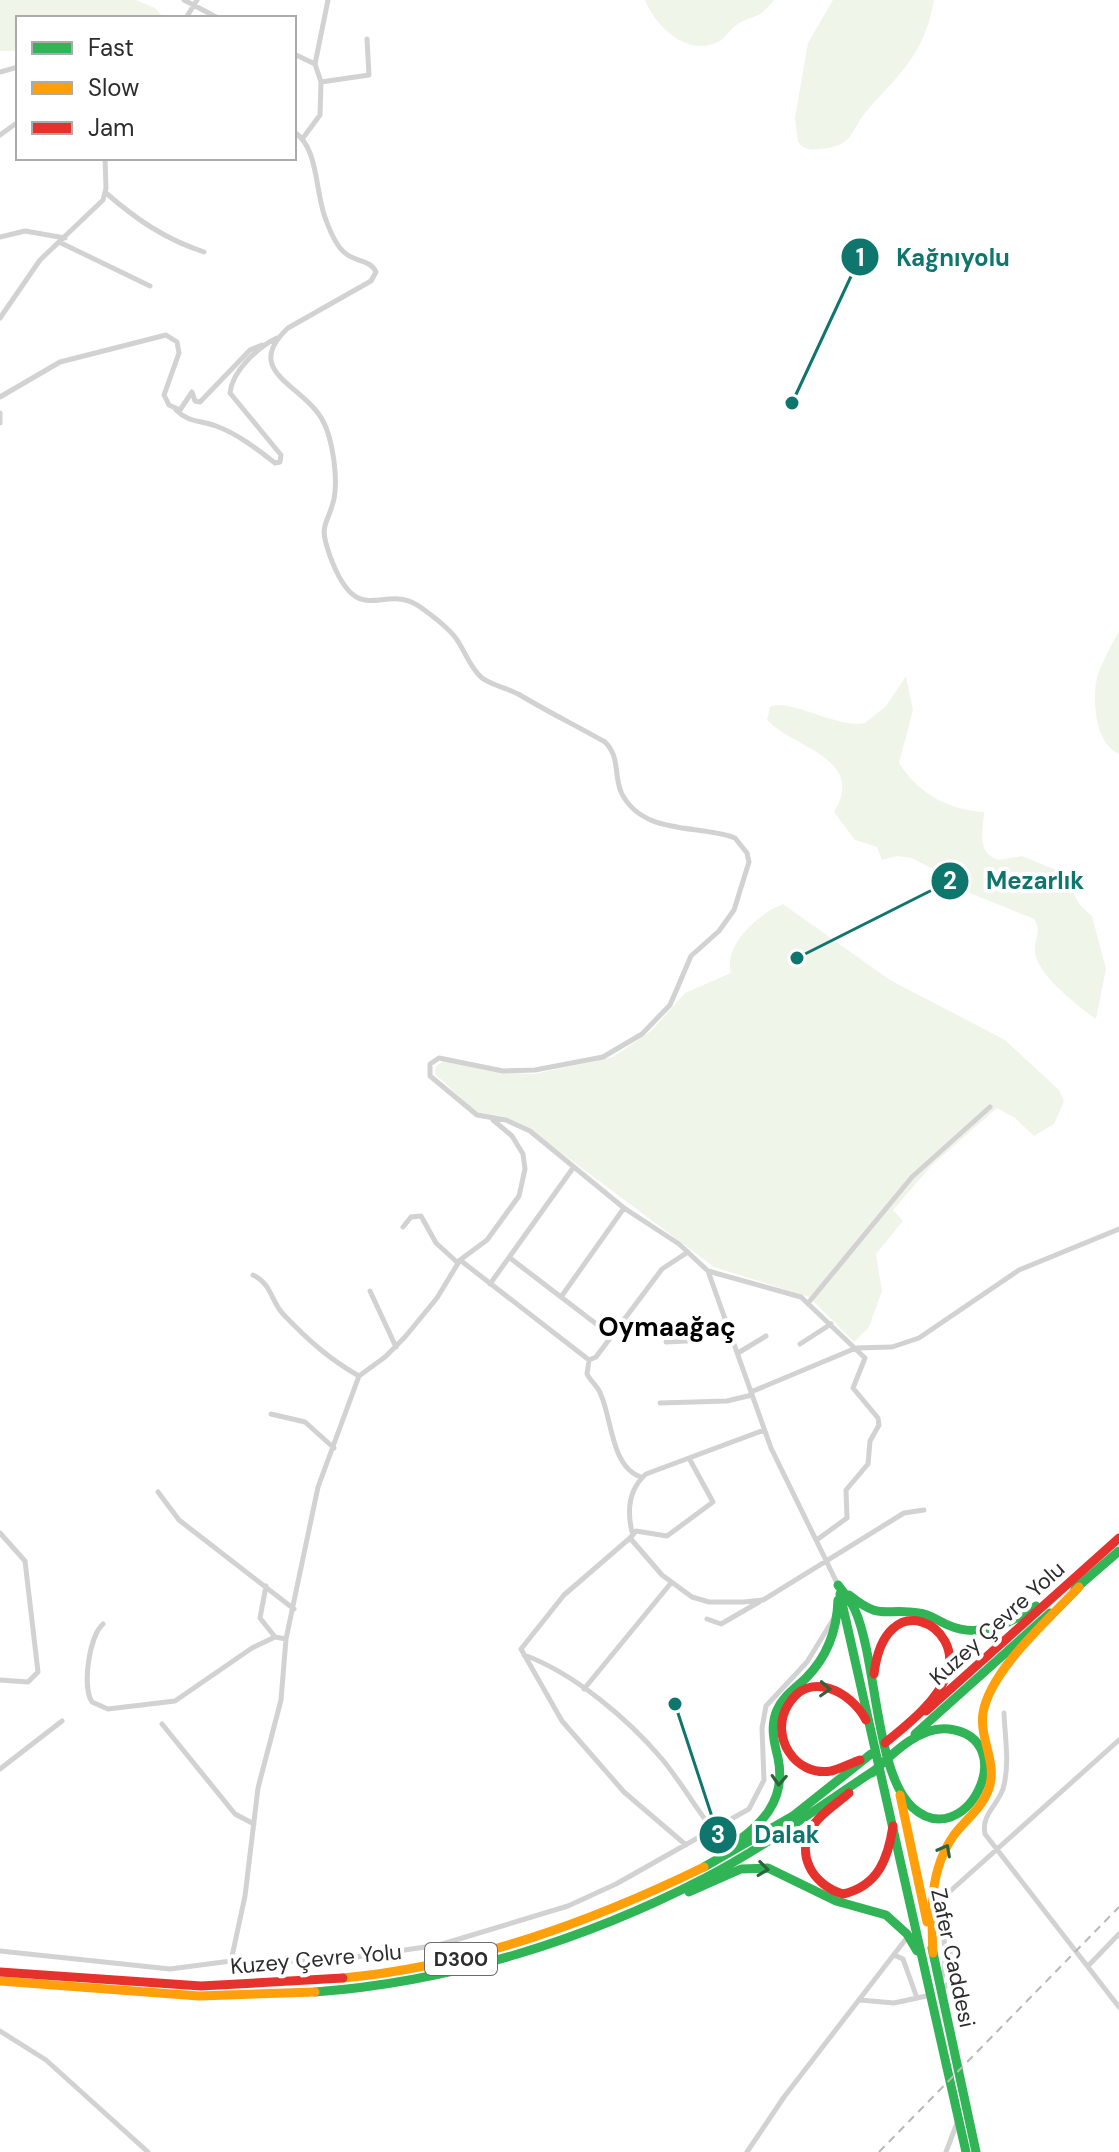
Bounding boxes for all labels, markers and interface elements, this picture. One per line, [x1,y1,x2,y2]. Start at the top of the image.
legend [16,16,296,160]
text: Fast [88,32,134,63]
text: Slow [88,72,139,103]
text: Jam [88,112,134,143]
callout: Kağnıyolu [840,233,1025,281]
text: 1 [856,242,864,273]
text: Kağnıyolu [896,242,1010,273]
callout: Mezarlık [930,857,1100,905]
text: 2 [943,865,957,896]
text: Mezarlık [986,865,1084,896]
district label: Oymaağaç [598,1310,736,1344]
street label: Kuzey Çevre Yolu [923,1555,1071,1691]
one-way arrow [819,1680,832,1697]
one-way arrow [771,1774,788,1787]
callout: Dalak [698,1811,836,1859]
text: 3 [711,1819,725,1850]
text: Dalak [754,1819,820,1850]
one-way arrow [936,1844,951,1858]
one-way arrow [756,1861,769,1878]
street label: Zafer Caddesi [924,1886,982,2030]
street label: Kuzey Çevre Yolu [229,1937,403,1981]
road number: D300 [425,1943,497,1975]

